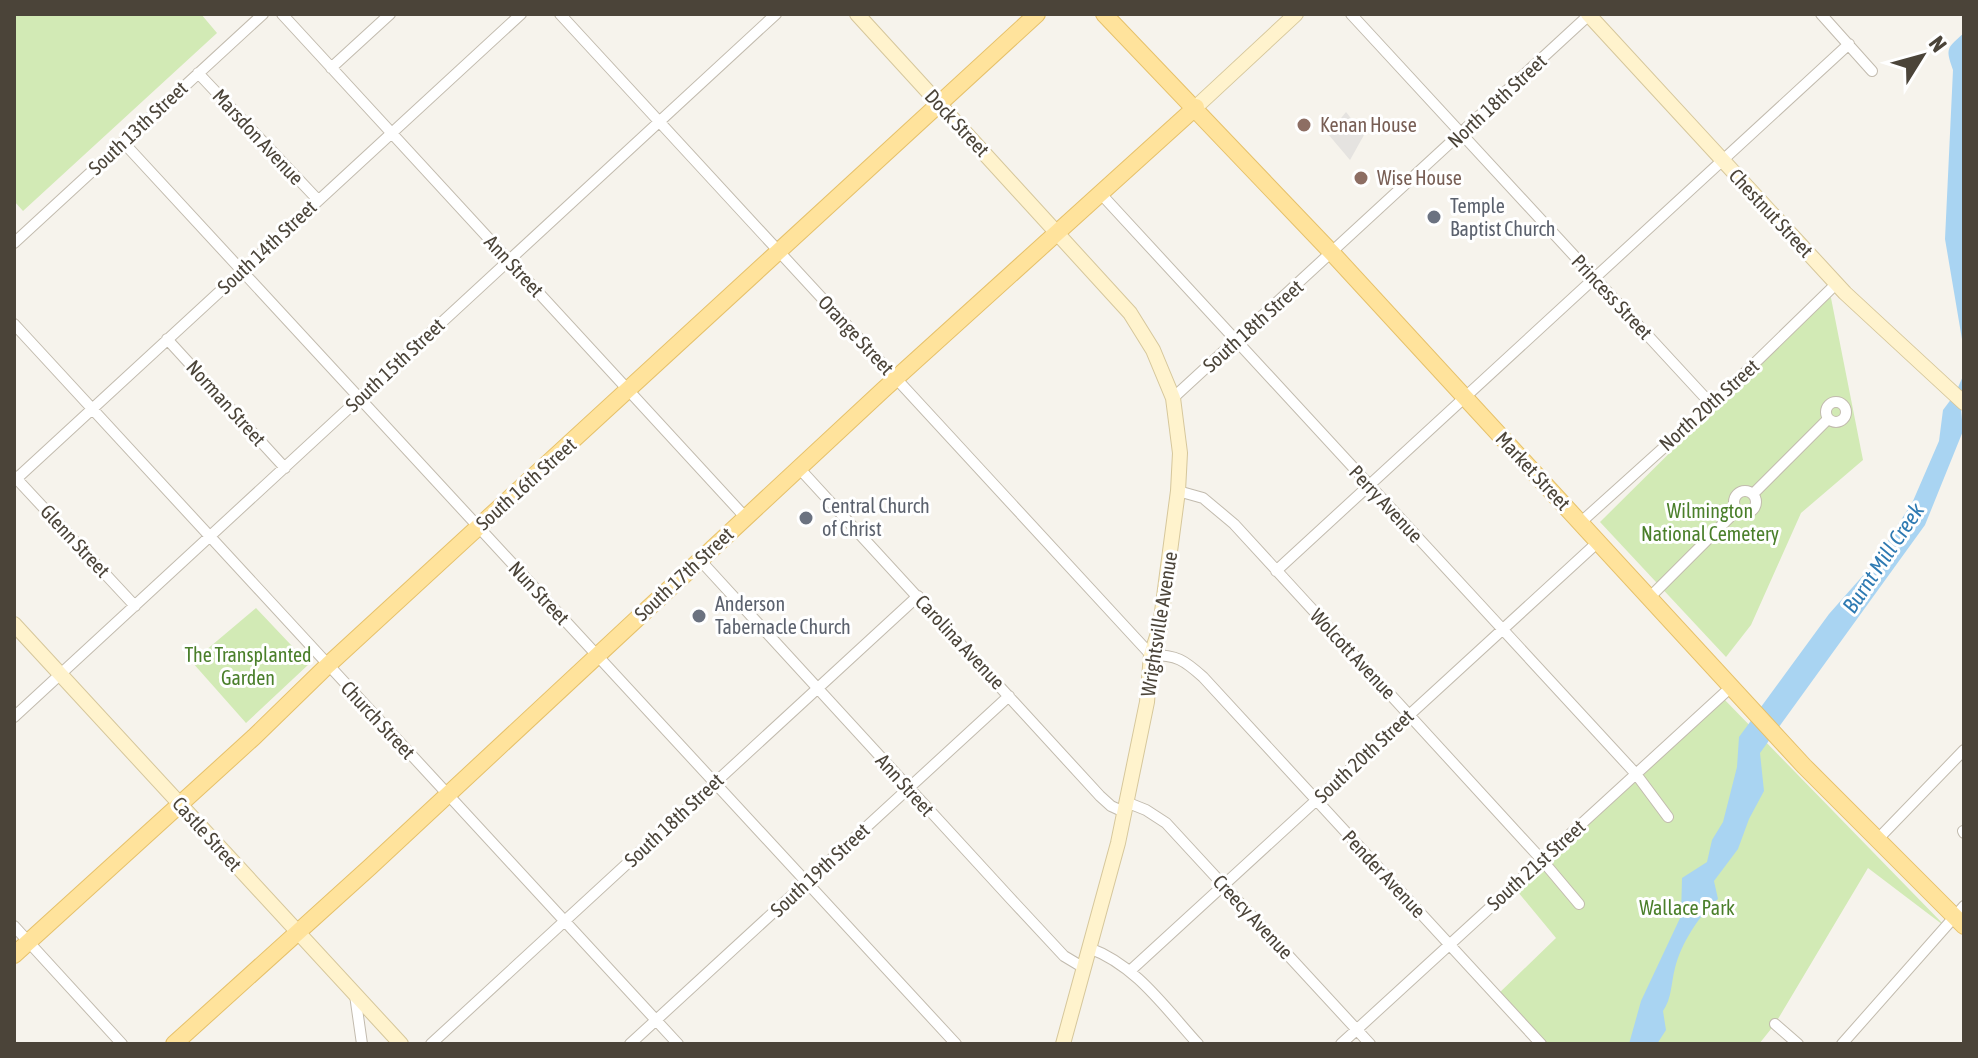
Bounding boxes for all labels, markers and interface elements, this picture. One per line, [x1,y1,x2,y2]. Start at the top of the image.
north arrow [1882,16,1962,96]
text: N [1924,31,1952,57]
street label: North 18th Street [1443,49,1551,152]
street label: South 13th Street [84,76,192,179]
street label: Marsdon Avenue [208,84,308,189]
street label: Dock Street [921,84,994,161]
place label: Kenan House [1320,113,1417,136]
marker: Kenan House [1295,116,1313,134]
street label: Chestnut Street [1725,164,1818,262]
place label: Wise House [1377,166,1462,189]
marker: Wise House [1352,169,1370,187]
place label: Temple Baptist Church [1450,194,1556,240]
street label: South 14th Street [213,195,321,298]
marker: Temple Baptist Church [1425,208,1443,226]
street label: Ann Street [480,230,549,301]
street label: Princess Street [1567,250,1657,344]
street label: South 18th Street [1198,275,1308,377]
street label: Orange Street [814,290,899,379]
street label: South 15th Street [341,313,449,416]
street label: North 20th Street [1654,354,1763,455]
street label: Norman Street [182,355,271,450]
street label: Market Street [1491,427,1576,515]
street label: South 16th Street [471,433,581,535]
street label: Perry Avenue [1345,460,1428,547]
place label: Central Church of Christ [822,494,930,540]
water label: Burnt Mill Creek [1837,498,1929,618]
park label: Wilmington National Cemetery [1641,499,1779,545]
street label: Glenn Street [36,500,115,582]
marker: Central Church of Christ [797,509,815,527]
street label: South 17th Street [630,522,738,625]
street label: Wrightsville Avenue [1136,550,1181,698]
street label: Nun Street [504,556,574,629]
street label: Carolina Avenue [911,590,1010,694]
place label: Anderson Tabernacle Church [715,592,851,638]
street label: Wolcott Avenue [1306,604,1401,703]
marker: Anderson Tabernacle Church [690,607,708,625]
park label: The Transplanted Garden [185,643,311,689]
street label: Church Street [337,676,420,764]
street label: South 20th Street [1310,704,1418,807]
street label: Ann Street [871,749,939,821]
street label: South 18th Street [620,768,728,871]
street label: Castle Street [168,792,247,876]
street label: South 21st Street [1482,814,1590,915]
street label: South 19th Street [766,818,874,921]
street label: Pender Avenue [1338,825,1431,922]
street label: Creecy Avenue [1209,870,1298,963]
park label: Wallace Park [1639,896,1735,919]

